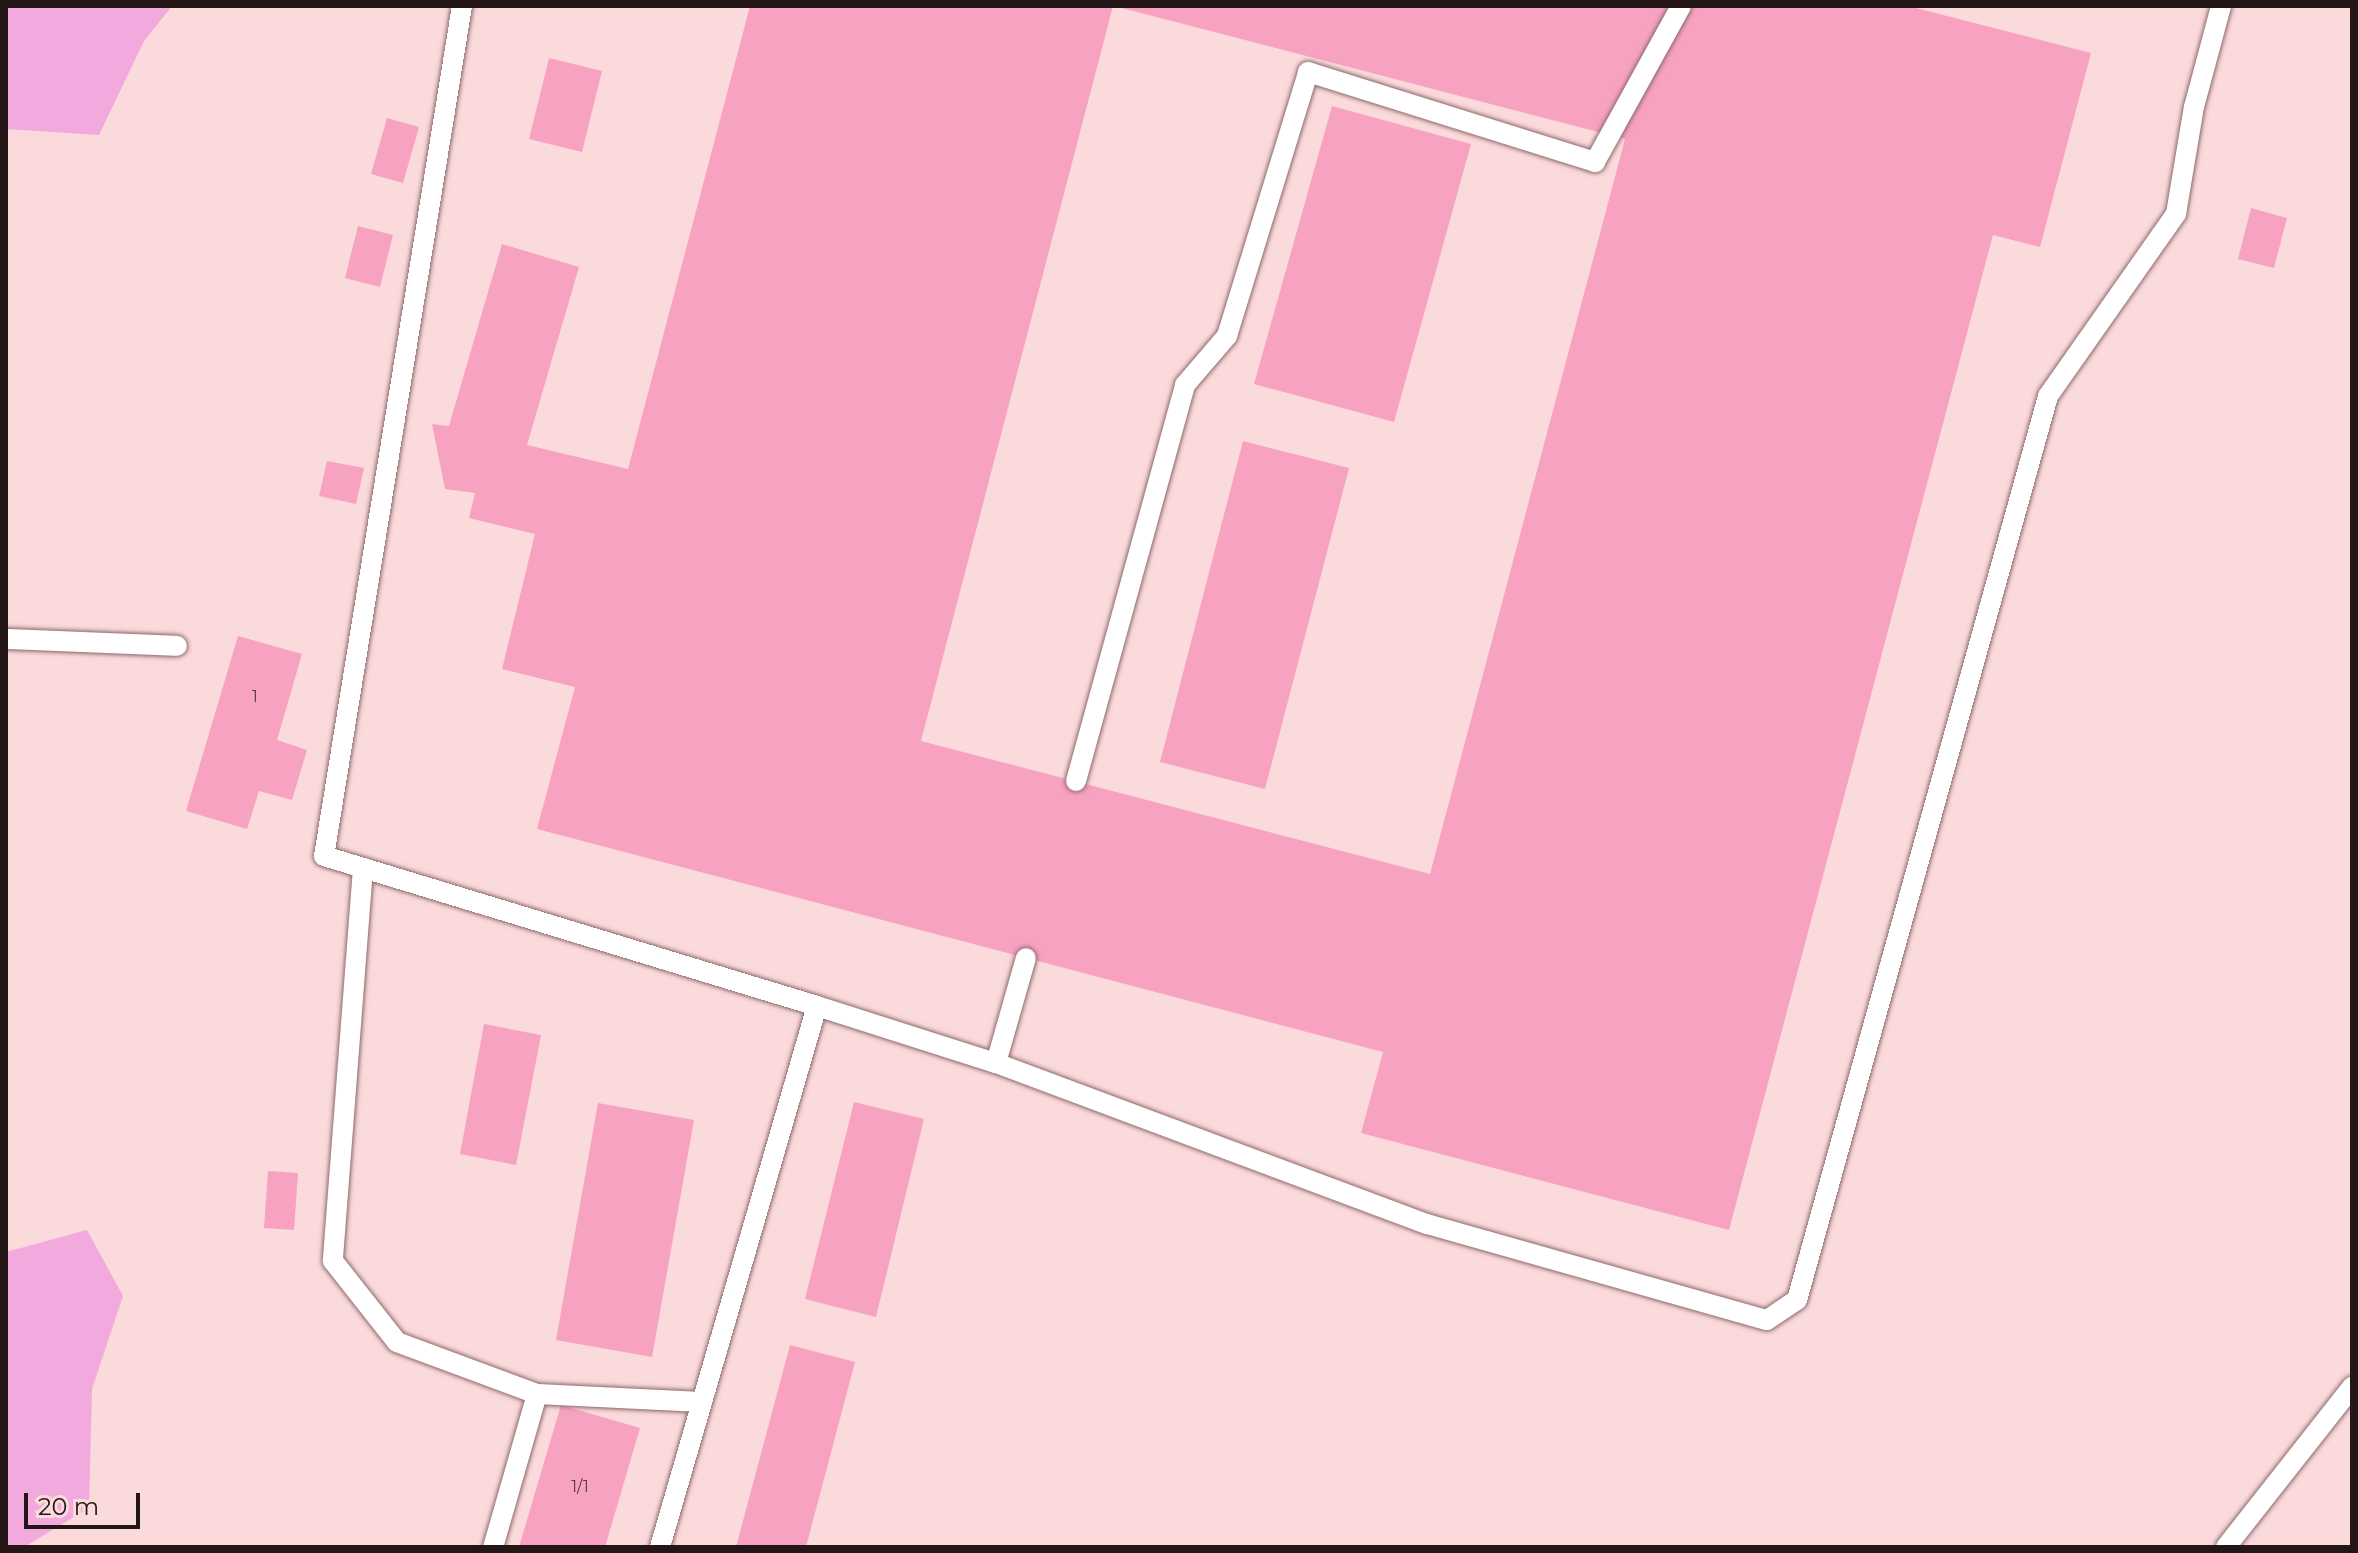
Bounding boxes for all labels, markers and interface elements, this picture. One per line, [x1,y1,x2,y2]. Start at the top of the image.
house number: 1 [252,687,258,707]
scale bar [28,1477,144,1527]
house number: 1/1 [571,1477,589,1497]
text: 20 m [38,1492,99,1521]

